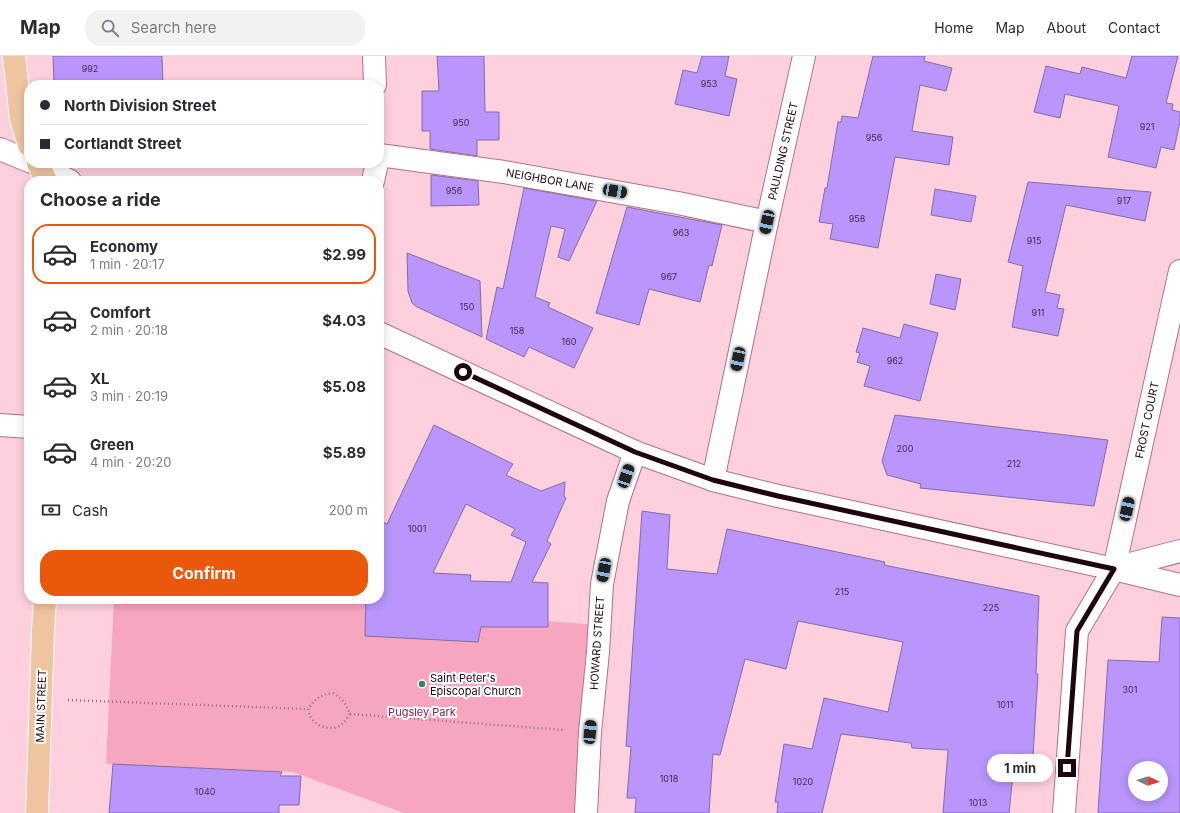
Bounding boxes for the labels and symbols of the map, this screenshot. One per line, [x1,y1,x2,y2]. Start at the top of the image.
house number: 992 [82,63,98,74]
house number: 953 [701,78,718,89]
street label: PAULDING STREET [765,101,801,201]
house number: 950 [453,117,470,128]
house number: 921 [1140,121,1154,132]
house number: 956 [866,132,883,143]
street label: NEIGHBOR LANE [505,165,595,195]
car [602,183,628,199]
house number: 956 [446,185,463,196]
house number: 917 [1117,195,1131,206]
car [759,209,775,235]
house number: 958 [849,213,866,224]
house number: 963 [673,227,690,238]
house number: 915 [1027,235,1041,246]
house number: 967 [661,271,677,282]
house number: 150 [460,301,475,312]
house number: 911 [1032,307,1044,318]
house number: 158 [510,325,525,336]
house number: 160 [562,336,577,347]
car [730,346,746,372]
house number: 962 [887,355,903,366]
route start [454,363,472,381]
street label: FROST COURT [1132,380,1162,460]
house number: 200 [897,443,914,454]
house number: 212 [1007,458,1021,469]
car [616,463,636,489]
car [1119,496,1135,522]
house number: 1001 [408,523,426,534]
car [596,557,612,583]
house number: 215 [835,586,849,597]
street label: HOWARD STREET [587,596,607,690]
house number: 225 [983,602,999,613]
street label: MAIN STREET [33,669,49,743]
place label: Saint Peter's Episcopal Church [430,671,521,698]
marker: Saint Peter's Episcopal Church [417,679,427,689]
house number: 301 [1123,684,1137,695]
house number: 1011 [997,699,1013,710]
park label: Pugsley Park [388,705,456,719]
car [583,720,597,744]
callout: 1 min [987,754,1053,782]
route end [1058,759,1076,777]
north arrow [1128,761,1168,801]
house number: 1018 [660,773,679,784]
house number: 1020 [793,776,814,787]
house number: 1040 [195,786,216,797]
house number: 1013 [969,797,988,808]

